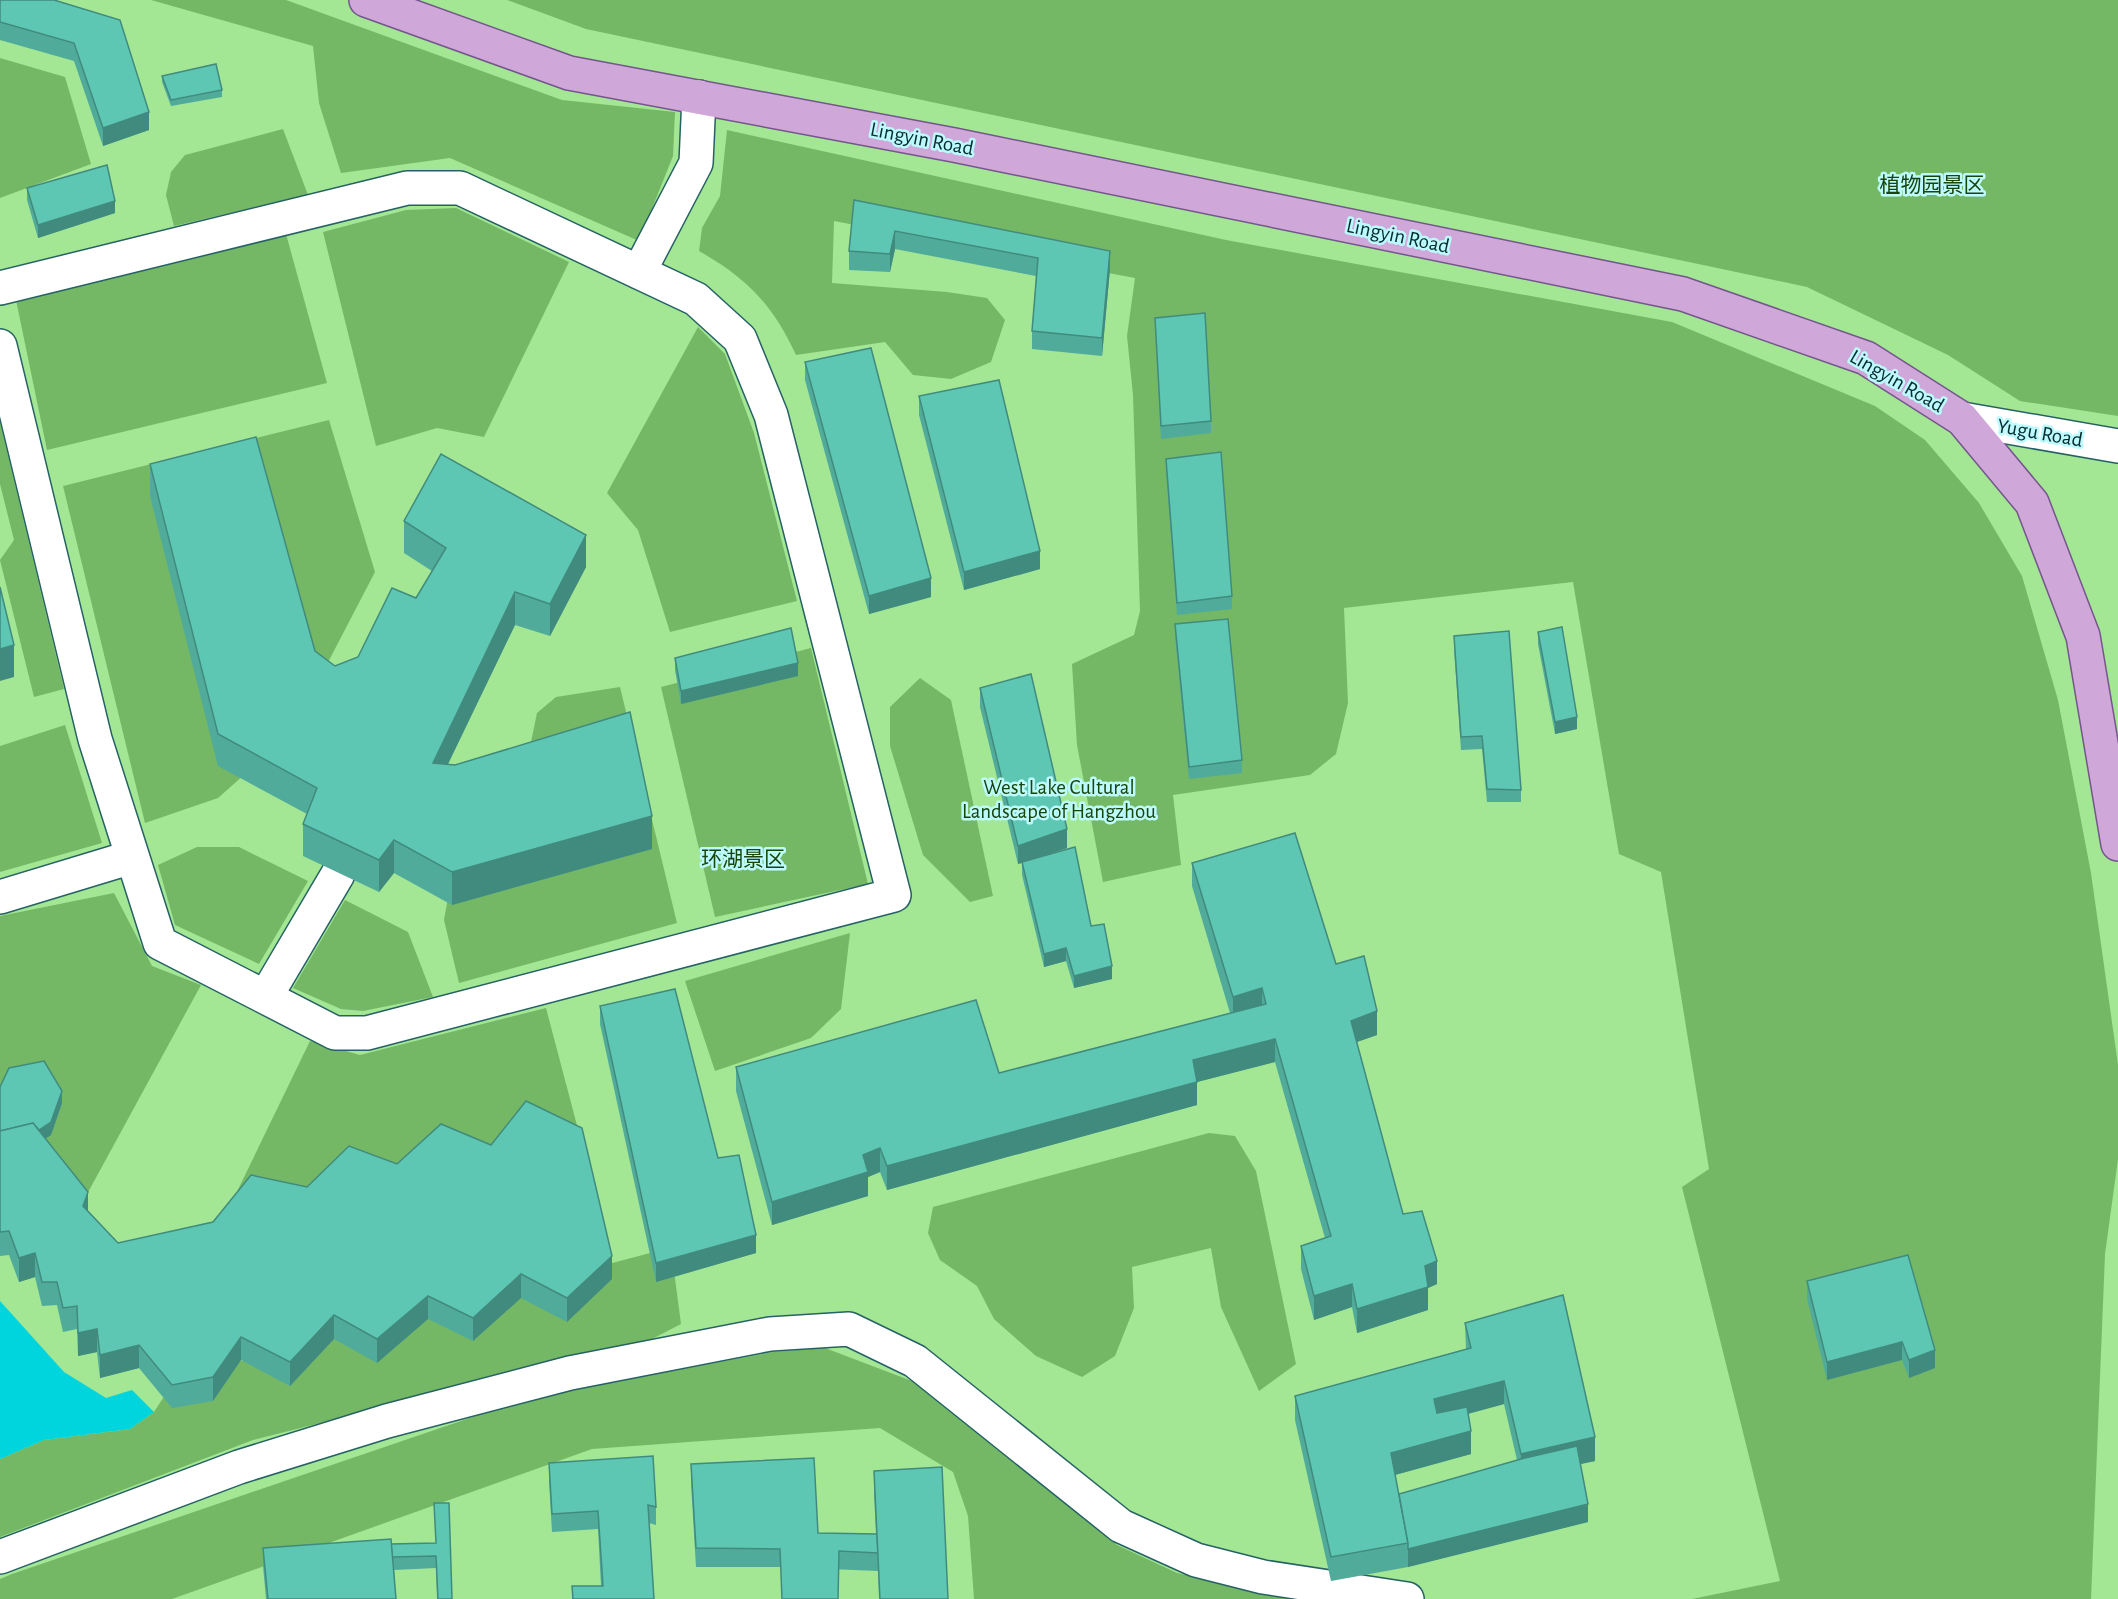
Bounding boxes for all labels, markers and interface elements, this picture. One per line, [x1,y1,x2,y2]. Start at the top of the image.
street label: Lingyin Road [868,119,976,159]
park label: 植物园景区 [1880,174,1985,196]
street label: Lingyin Road [1344,215,1452,257]
street label: Lingyin Road [1846,346,1948,416]
street label: Yugu Road [1996,415,2085,451]
park label: West Lake Cultural Landscape of Hangzhou [962,777,1156,822]
park label: 环湖景区 [701,848,785,870]

